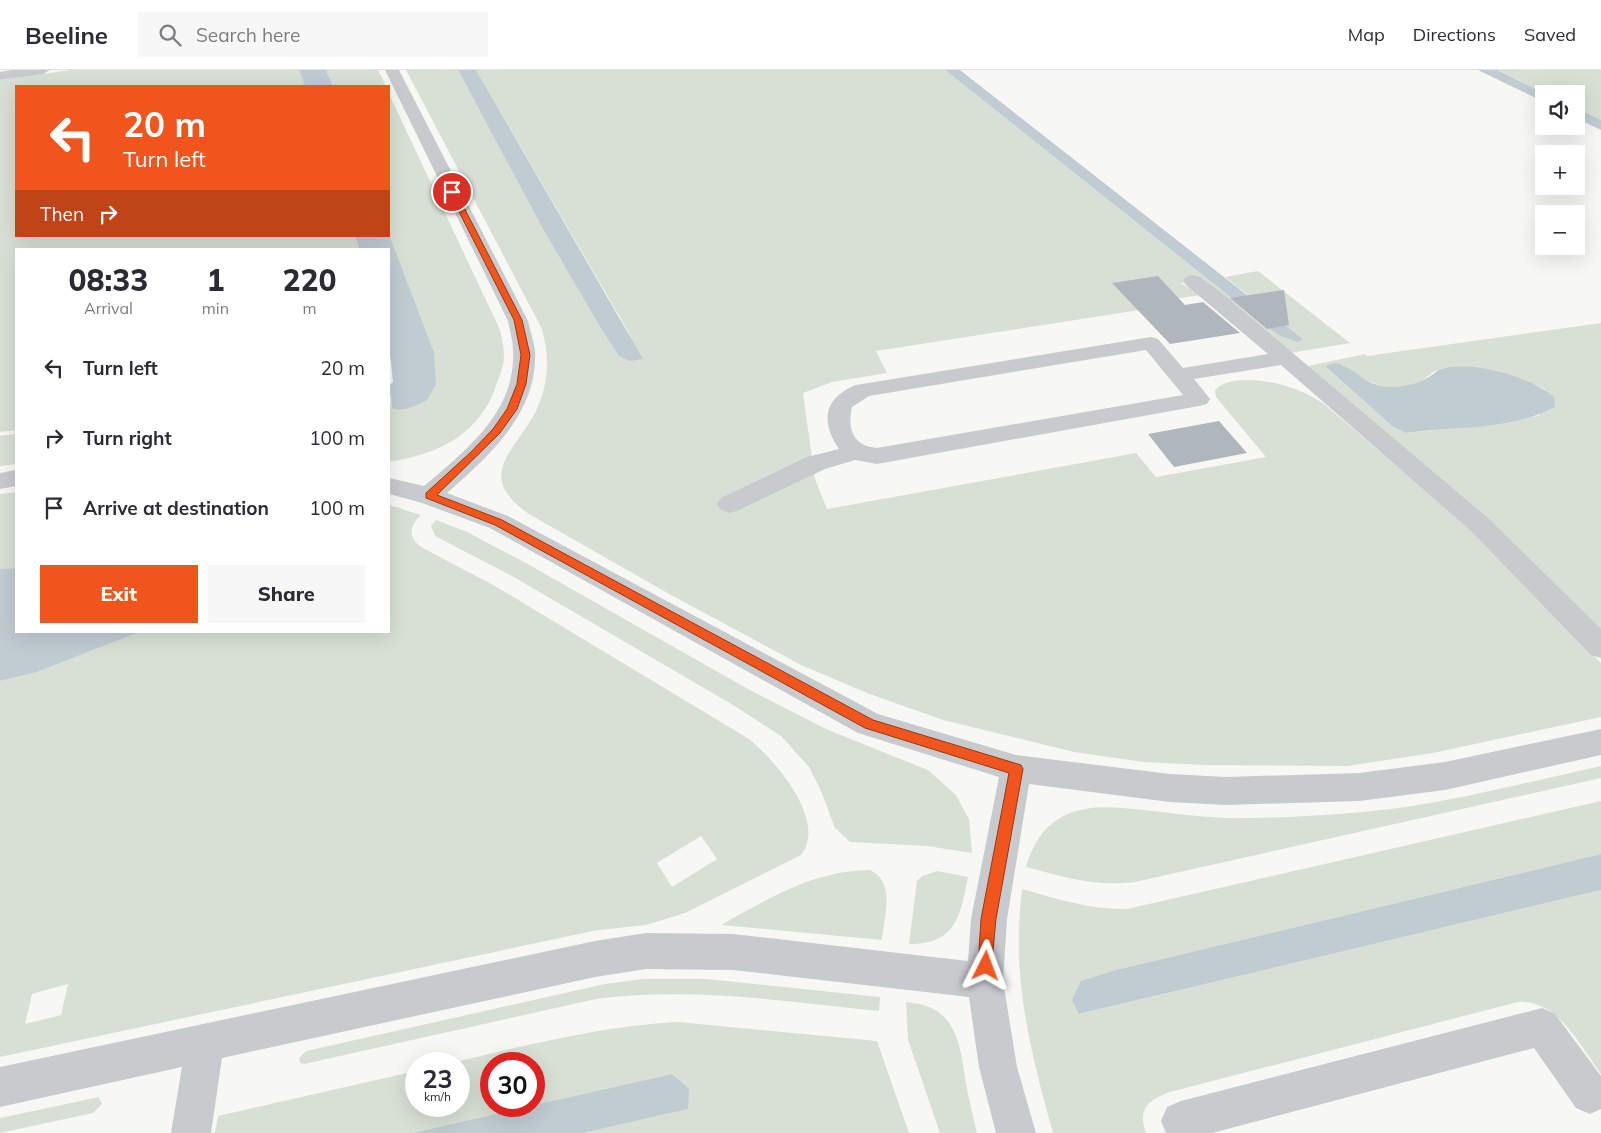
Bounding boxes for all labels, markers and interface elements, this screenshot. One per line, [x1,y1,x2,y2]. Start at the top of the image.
search box [138,12,488,57]
text: Beeline [25,20,108,50]
icon: search [156,21,184,49]
text: Search here [196,23,300,47]
text: Map [1348,23,1385,46]
text: Directions [1413,23,1496,46]
text: Saved [1524,23,1576,46]
map controls [1535,85,1585,255]
button: sound [1535,85,1585,135]
text: 20 m [123,102,206,146]
icon: left [40,105,105,170]
text: Turn left [123,145,206,173]
button: + [1535,145,1585,195]
pin [431,171,473,213]
icon: arrive [438,178,466,206]
icon: right [94,200,122,228]
text: Then [40,202,84,226]
button: − [1535,205,1585,255]
text: 08:33 [68,261,148,299]
text: 1 [206,261,224,299]
text: 220 [283,261,337,299]
text: Arrival [84,298,133,318]
text: min [202,298,229,318]
text: m [302,298,317,318]
icon: left [40,354,68,382]
text: Turn left [83,356,158,380]
text: 20 m [321,356,365,380]
icon: right [40,424,68,452]
text: Turn right [83,426,172,450]
text: 100 m [309,426,365,450]
icon: arrive [40,494,68,522]
text: Arrive at destination [83,496,269,520]
text: 100 m [309,496,365,520]
button: Exit [40,565,198,623]
button: Share [208,565,365,623]
position arrow [959,939,1011,991]
speed limit sign: 30 [480,1052,545,1117]
text: 23 [422,1063,453,1094]
text: km/h [424,1089,451,1104]

